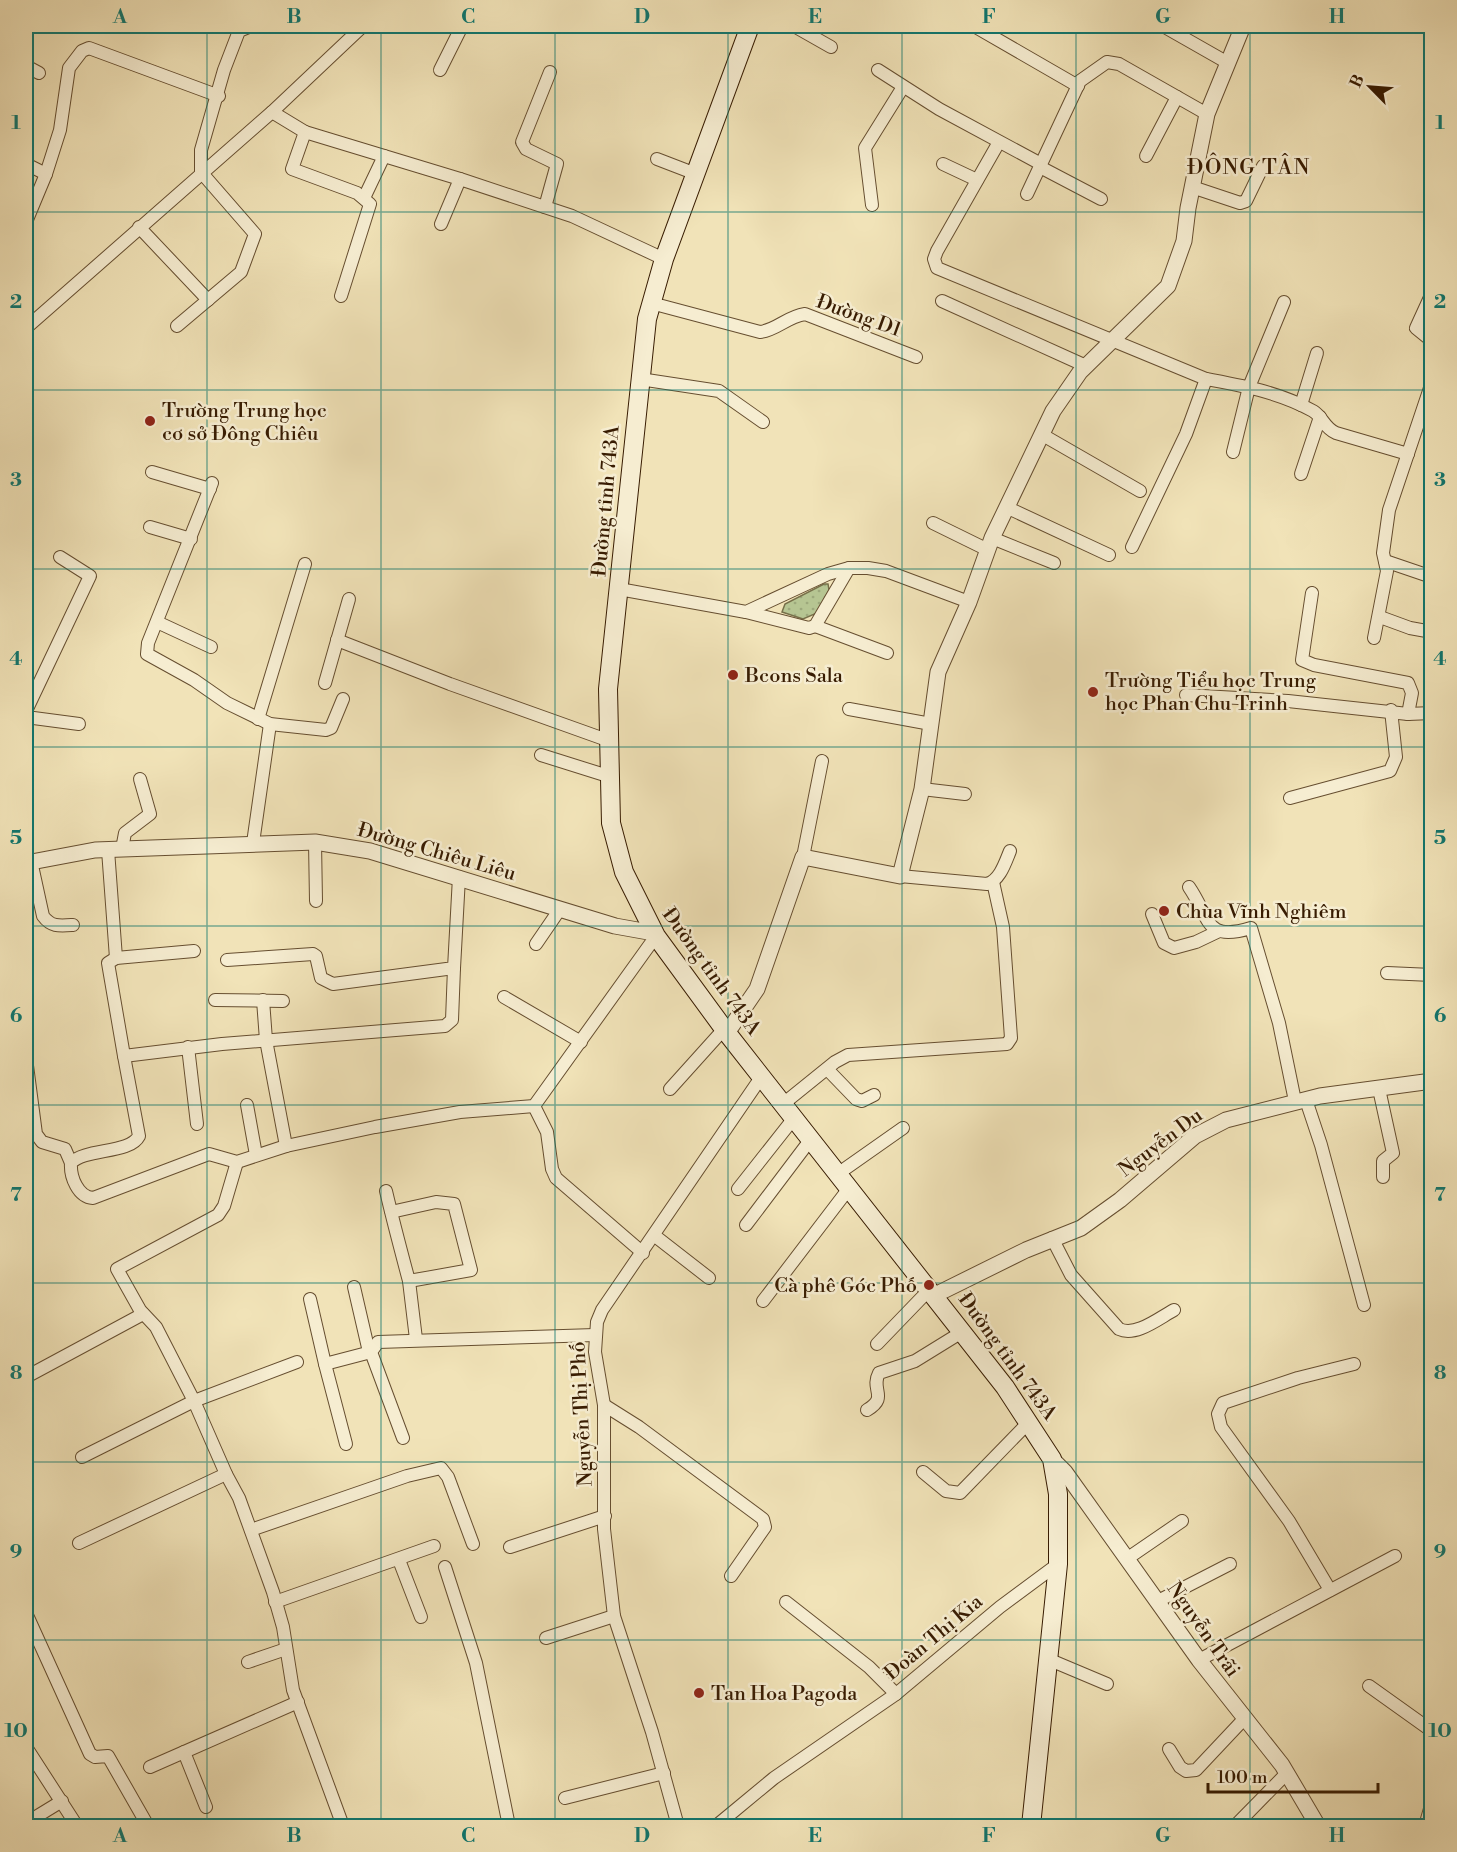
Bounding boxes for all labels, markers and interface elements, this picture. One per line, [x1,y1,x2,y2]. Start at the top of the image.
text: A [112,5,128,30]
text: B [286,5,302,30]
text: C [461,5,475,30]
text: D [634,5,650,30]
text: E [808,5,822,30]
text: F [982,5,996,30]
text: G [1155,5,1171,30]
text: H [1329,5,1346,30]
north arrow [1340,57,1400,117]
text: B [1346,71,1369,91]
text: 1 [11,111,21,136]
text: 1 [1435,111,1445,136]
district label: ĐÔNG TÂN [1187,152,1311,181]
street label: Đường D1 [813,289,905,343]
text: 2 [10,290,22,315]
text: 2 [1434,290,1446,315]
place label: Trường Trung học cơ sở Đông Chiêu [162,399,327,447]
marker: Trường Trung học cơ sở Đông Chiêu [143,414,157,428]
street label: Đường tỉnh 743A [587,423,626,578]
text: 3 [10,468,22,493]
text: 3 [1434,468,1446,493]
text: 4 [9,647,23,672]
text: 4 [1433,647,1447,672]
place label: Bcons Sala [744,664,844,689]
marker: Bcons Sala [726,668,740,682]
place label: Trường Tiểu học Trung học Phan Chu Trinh [1105,669,1317,717]
marker: Trường Tiểu học Trung học Phan Chu Trinh [1086,685,1100,699]
street label: Đường Chiêu Liêu [354,818,519,887]
text: 5 [10,826,22,851]
text: 5 [1434,826,1446,851]
place label: Chùa Vĩnh Nghiêm [1176,900,1347,925]
street label: Đường tỉnh 743A [656,903,766,1042]
marker: Chùa Vĩnh Nghiêm [1157,904,1171,918]
text: 6 [10,1004,23,1029]
text: 6 [1434,1004,1447,1029]
street label: Nguyễn Du [1114,1103,1208,1183]
text: 7 [10,1183,22,1208]
text: 7 [1434,1183,1446,1208]
place label: Cà phê Góc Phố [774,1274,917,1299]
marker: Cà phê Góc Phố [922,1278,936,1292]
street label: Đường tỉnh 743A [952,1288,1062,1427]
street label: Nguyễn Thị Phố [566,1341,599,1487]
text: 8 [10,1361,23,1386]
text: 8 [1434,1361,1447,1386]
text: 9 [10,1540,22,1565]
text: 9 [1434,1540,1446,1565]
street label: Nguyễn Trãi [1161,1577,1245,1683]
street label: Đoàn Thị Kia [880,1589,989,1686]
place label: Tan Hoa Pagoda [711,1682,858,1707]
marker: Tan Hoa Pagoda [692,1686,706,1700]
text: 10 [4,1719,28,1744]
text: 10 [1428,1719,1452,1744]
scale bar [1208,1756,1378,1794]
text: 100 m [1217,1766,1268,1789]
text: A [112,1824,128,1849]
text: B [286,1824,302,1849]
text: C [461,1824,475,1849]
text: D [634,1824,650,1849]
text: E [808,1824,822,1849]
text: F [982,1824,996,1849]
text: G [1155,1824,1171,1849]
text: H [1329,1824,1346,1849]

